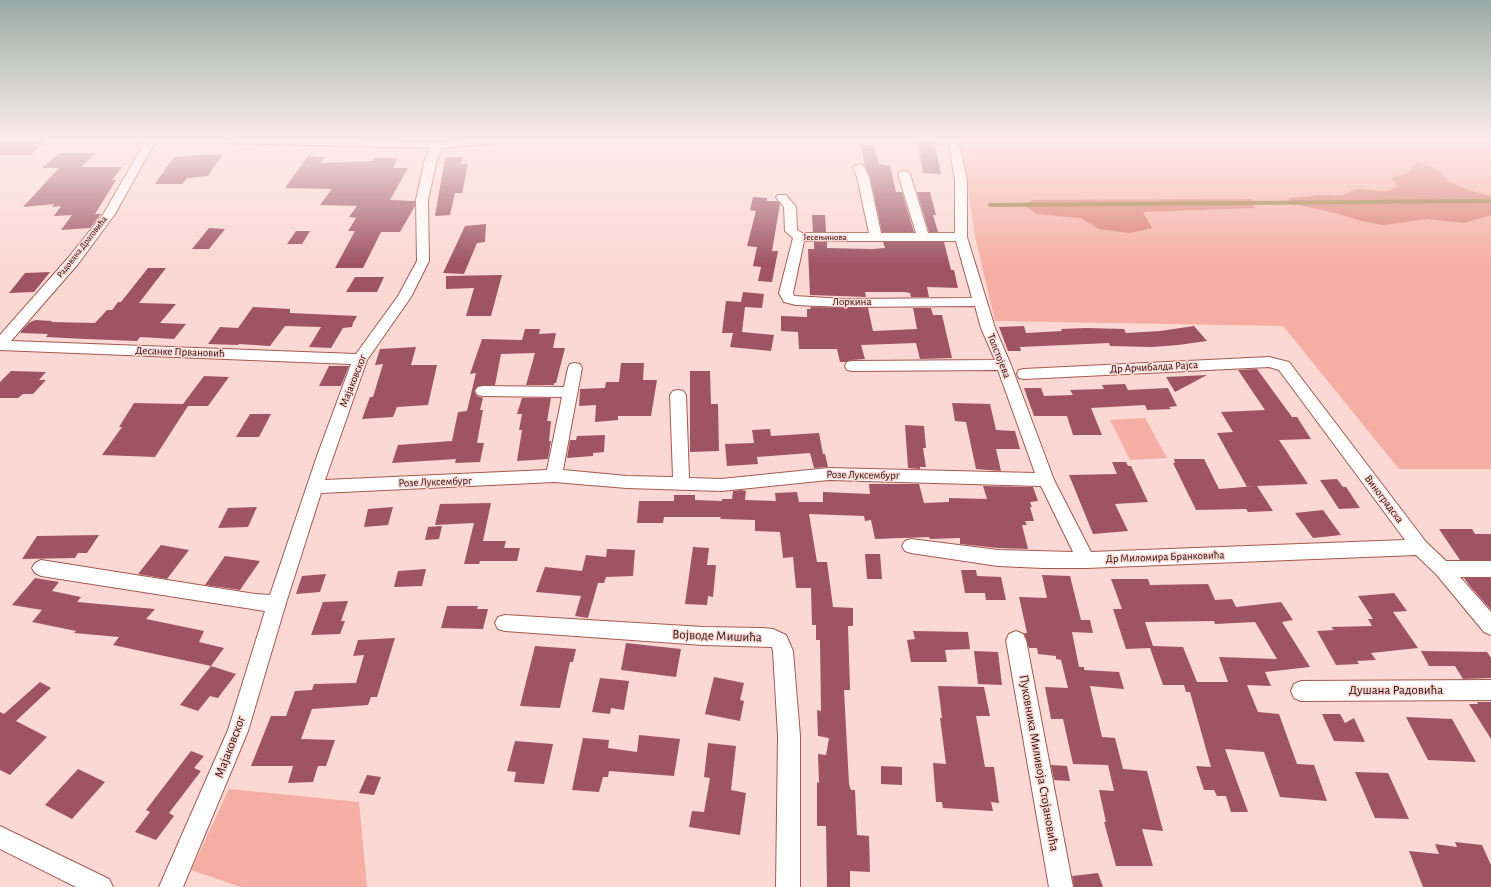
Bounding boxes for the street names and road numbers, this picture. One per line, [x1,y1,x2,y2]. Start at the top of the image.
street label: Радована Драговића [55,214,109,280]
street label: Јесењинова [803,232,847,242]
street label: Лоркина [833,295,871,309]
street label: Толстојева [984,332,1014,380]
street label: Десанке Првановић [135,344,225,360]
street label: Мајаковског [337,353,369,409]
street label: Др Арчибалда Рајса [1110,358,1198,376]
street label: Розе Луксембург [826,468,900,482]
street label: Виноградска [1362,472,1406,526]
street label: Розе Луксембург [398,474,472,490]
street label: Др Миломира Бранковића [1105,548,1225,566]
street label: Војводе Мишића [672,627,762,645]
street label: Пуковника Миливоја Стојановића [1016,674,1062,852]
street label: Душана Радовића [1349,682,1443,698]
street label: Мајаковског [211,714,249,780]

